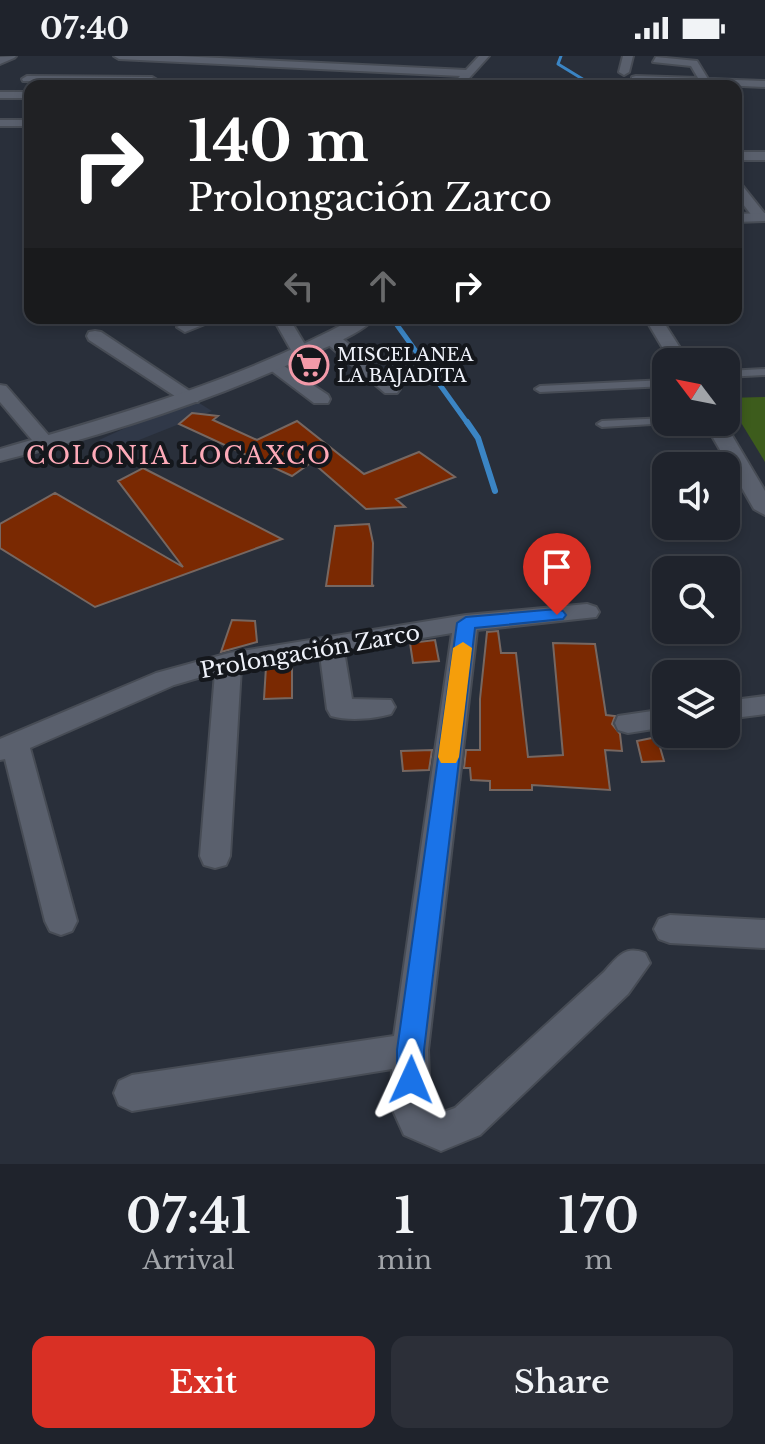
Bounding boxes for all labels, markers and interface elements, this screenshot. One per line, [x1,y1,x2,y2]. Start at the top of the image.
text: 07:40 [40,10,129,47]
text: 140 m [188,107,369,176]
icon: right [56,112,160,216]
text: Prolongación Zarco [188,176,552,221]
icon: left [277,264,321,308]
icon: ahead [361,264,405,308]
icon: right [445,264,489,308]
supermarket icon: MISCELANEA LA BAJADITA [288,344,330,386]
place label: MISCELANEA LA BAJADITA [337,344,474,387]
north arrow [652,348,740,436]
map controls [652,348,740,748]
district label: COLONIA LOCAXCO [26,441,332,470]
button: sound [652,452,740,540]
pin [523,533,591,615]
icon: arrive [535,545,579,589]
button: search [652,556,740,644]
street label: Prolongación Zarco [198,619,422,684]
button: layers [652,660,740,748]
position arrow [369,1038,453,1122]
text: 07:41 [126,1186,251,1246]
text: 1 [394,1186,415,1246]
text: 170 [558,1186,639,1246]
text: Arrival [143,1244,235,1276]
text: min [377,1244,432,1276]
text: m [585,1244,612,1276]
button: Exit [32,1336,375,1428]
button: Share [391,1336,733,1428]

